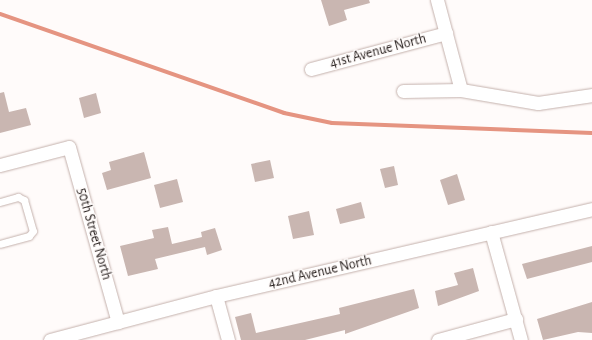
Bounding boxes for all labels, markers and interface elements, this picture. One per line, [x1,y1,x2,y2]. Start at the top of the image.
street label: 41st Avenue North [328,30,428,72]
street label: 50th Street North [73,186,115,282]
street label: 42nd Avenue North [267,252,373,292]

